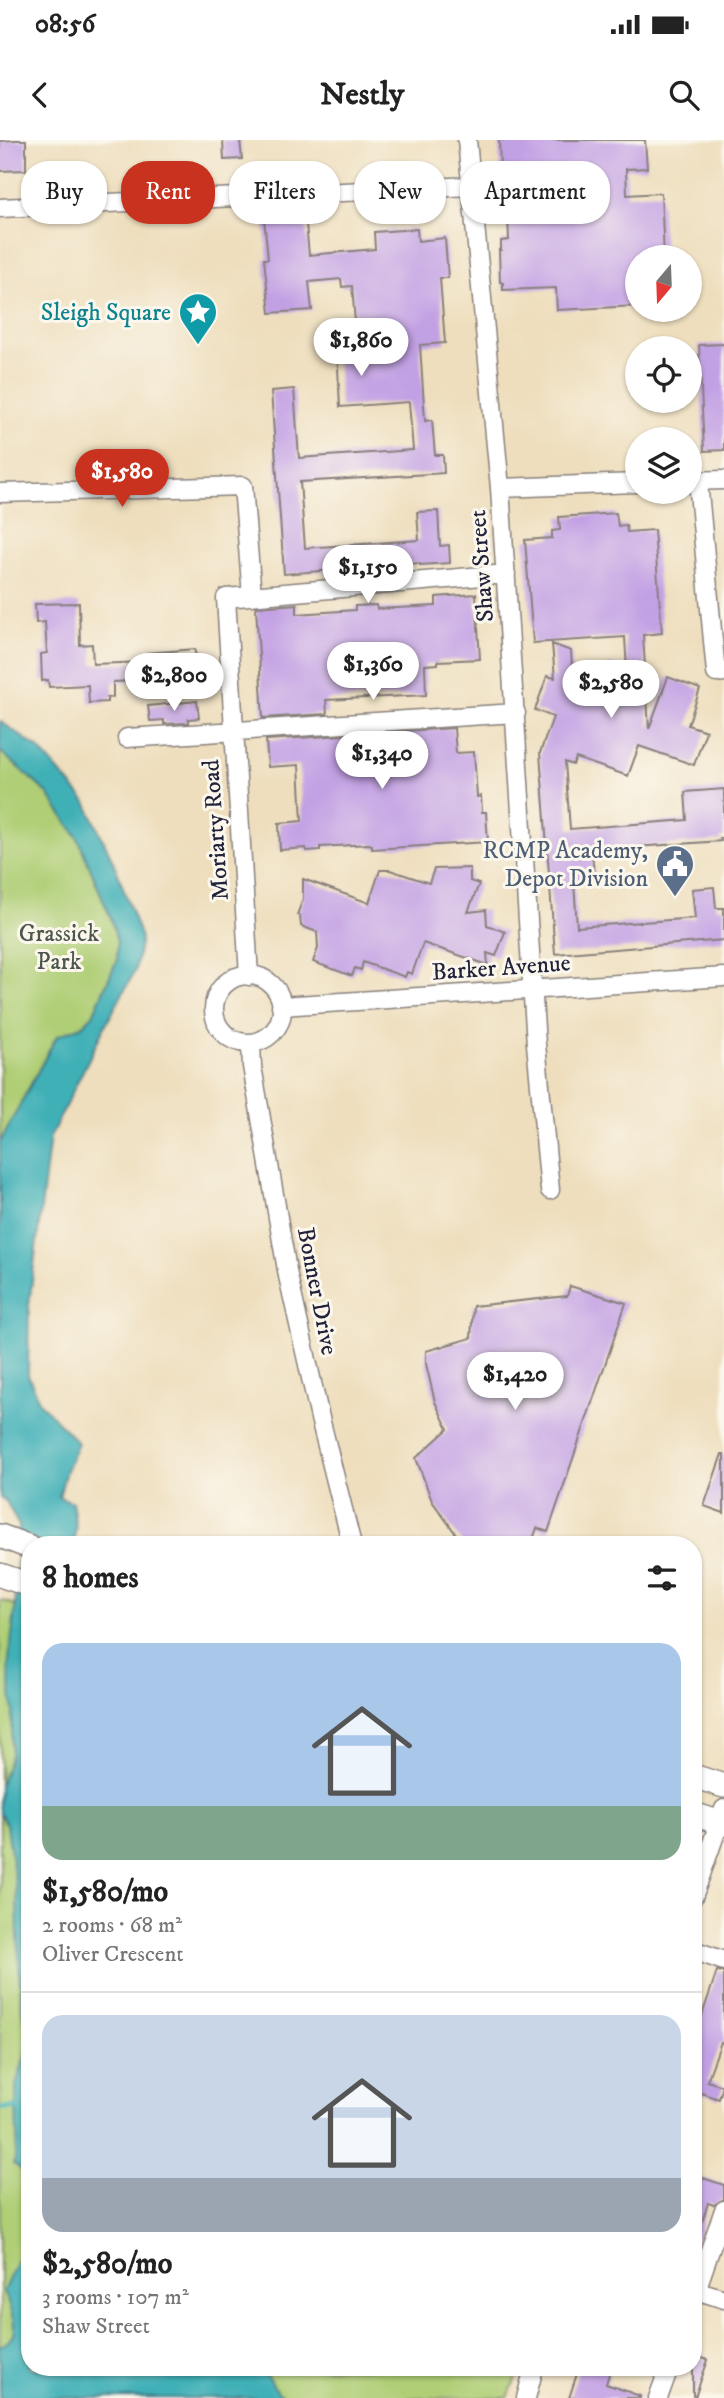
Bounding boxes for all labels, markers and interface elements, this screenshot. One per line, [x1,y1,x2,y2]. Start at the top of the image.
text: 08:56 [35,8,95,41]
text: Nestly [320,75,404,115]
icon: back [21,76,59,114]
icon: search [665,76,703,114]
chip: Buy [21,161,107,224]
chip: Rent [121,161,215,224]
chip: Filters [229,161,340,224]
chip: New [354,161,446,224]
chip: Apartment [460,161,610,224]
north arrow [625,245,702,322]
map controls [625,245,702,504]
place icon: Sleigh Square [177,291,219,346]
place label: Sleigh Square [41,298,171,328]
pin: $1,860 [304,318,418,378]
text: $1,860 [329,326,393,355]
button: locate [625,336,702,413]
button: layers [625,427,702,504]
pin: $1,580 [65,450,179,509]
text: $1,580 [91,457,153,486]
street label: Shaw Street [463,508,501,623]
pin: $1,150 [311,546,425,605]
text: $1,150 [338,553,398,582]
pin: $1,360 [316,643,430,702]
text: $1,360 [343,650,403,679]
pin: $2,800 [117,654,231,713]
pin: $2,580 [554,660,668,720]
text: $2,800 [141,661,207,690]
text: $2,580 [578,668,644,697]
pin: $1,340 [325,732,439,791]
text: $1,340 [351,739,413,768]
street label: Moriarty Road [196,758,236,901]
place label: RCMP Academy, Depot Division [482,836,648,894]
public building icon: RCMP Academy, Depot Division [654,843,696,898]
park label: Grassick Park [19,919,99,977]
street label: Barker Avenue [431,948,572,988]
street label: Bonner Drive [290,1225,344,1358]
pin: $1,420 [458,1352,572,1412]
text: $1,420 [483,1360,547,1389]
icon: filters [643,1559,681,1597]
text: 8 homes [42,1560,139,1597]
icon: home [299,1688,425,1814]
text: $1,580/mo [42,1874,168,1911]
text: 2 rooms · 68 m² [42,1911,182,1940]
text: Oliver Crescent [42,1940,184,1969]
icon: home [299,2060,425,2186]
text: $2,580/mo [42,2246,172,2283]
text: 3 rooms · 107 m² [42,2283,189,2312]
text: Shaw Street [42,2312,150,2341]

